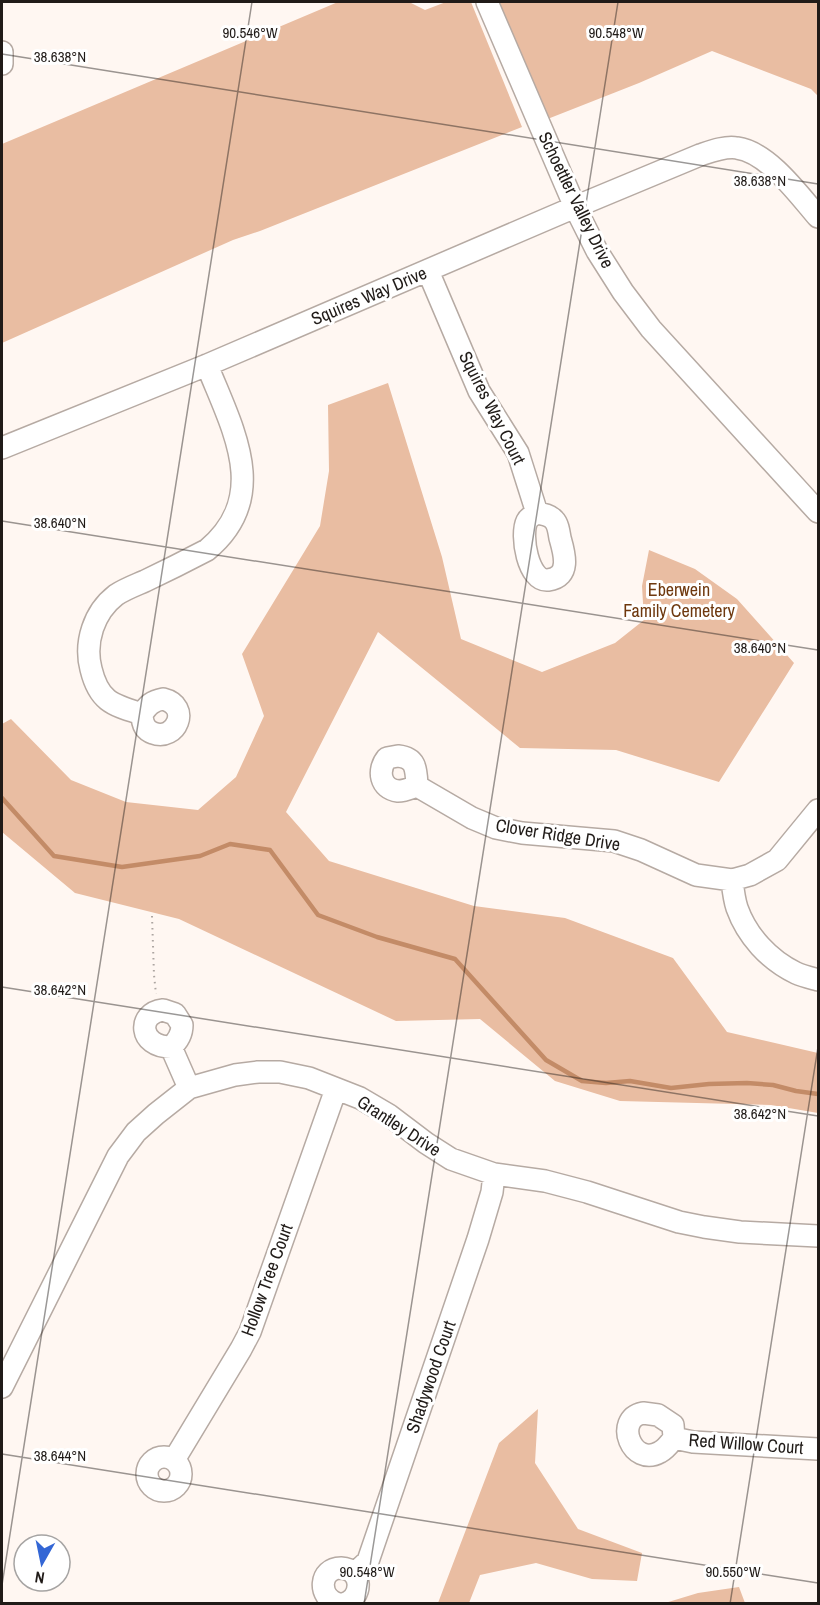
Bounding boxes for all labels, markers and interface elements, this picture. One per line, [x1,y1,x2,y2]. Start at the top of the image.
text: 90.546°W [222,22,278,43]
text: 90.548°W [588,22,644,43]
text: 38.638°N [34,46,86,67]
street label: Schoettler Valley Drive [533,127,620,272]
text: 38.638°N [734,170,786,191]
street label: Squires Way Drive [307,260,430,331]
street label: Squires Way Court [453,347,532,469]
text: 38.640°N [34,512,86,533]
park label: Eberwein Family Cemetery [623,577,735,623]
text: 38.640°N [734,637,786,658]
street label: Clover Ridge Drive [494,812,622,857]
text: 38.642°N [34,979,86,1000]
street label: Grantley Drive [353,1089,446,1162]
text: 38.642°N [734,1103,786,1124]
street label: Hollow Tree Court [235,1220,298,1340]
street label: Shadywood Court [400,1317,461,1436]
street label: Red Willow Court [688,1427,804,1460]
text: 38.644°N [34,1445,86,1466]
north arrow [12,1533,72,1593]
text: 90.548°W [339,1561,395,1582]
text: 90.550°W [705,1561,761,1582]
text: N [33,1566,46,1589]

